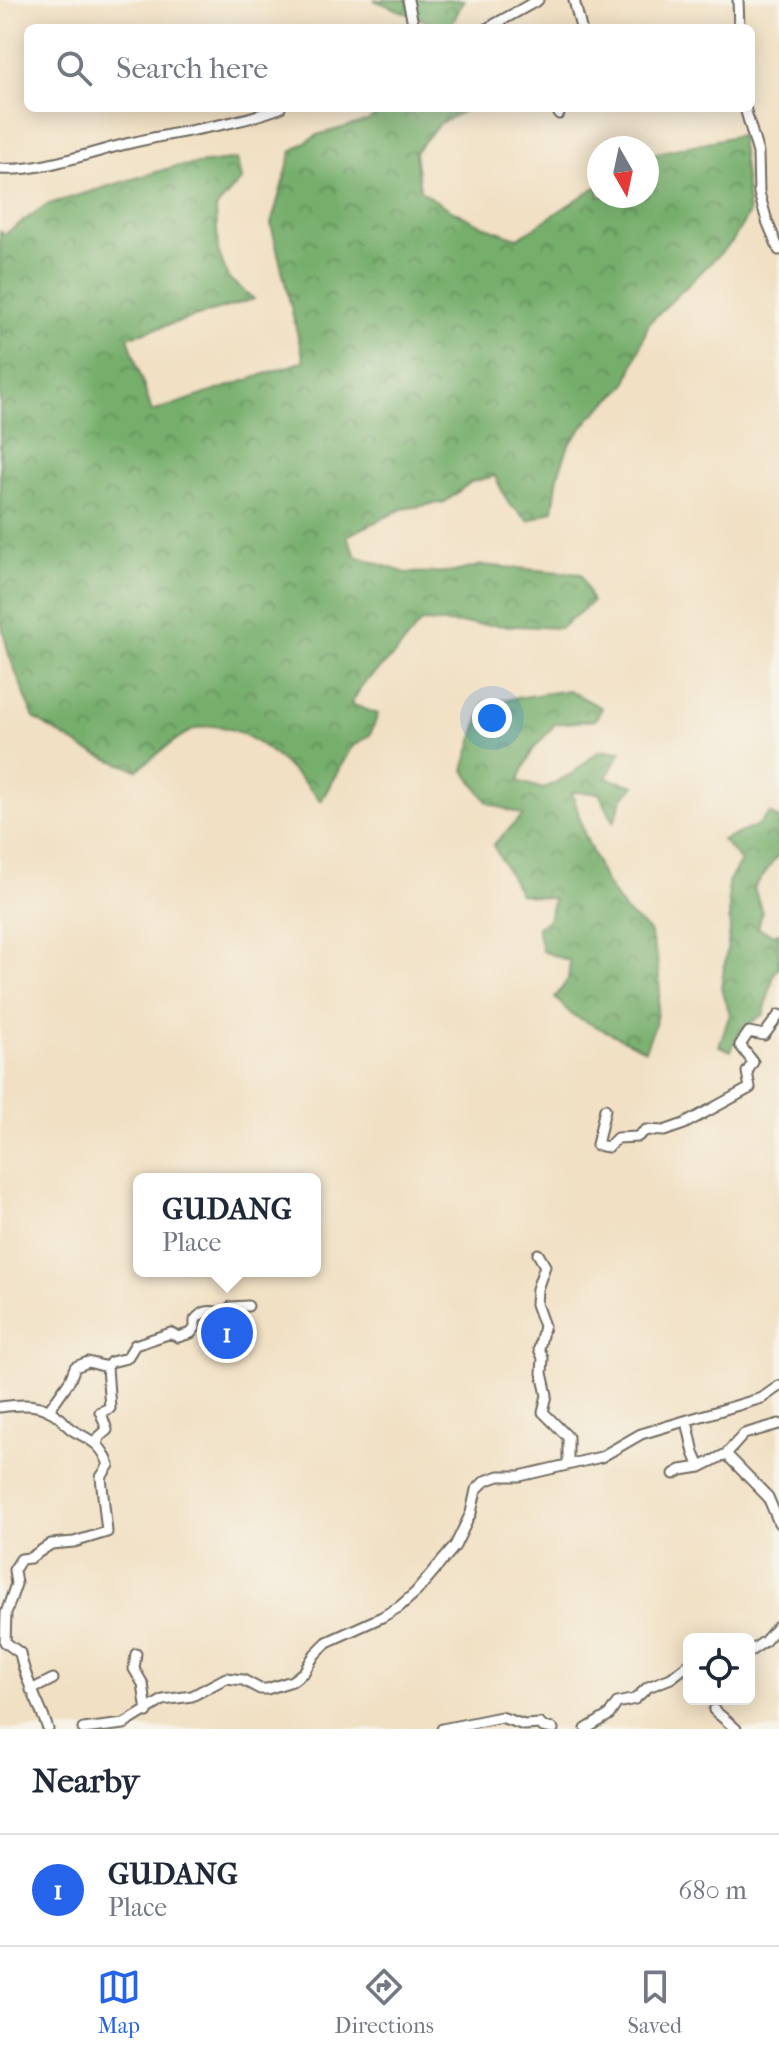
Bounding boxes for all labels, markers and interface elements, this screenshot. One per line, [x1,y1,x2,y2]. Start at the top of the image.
search box [24,24,755,112]
icon: search [52,46,96,90]
text: Search here [116,51,268,86]
north arrow [587,136,659,208]
your location [472,698,512,738]
popup [133,1173,321,1277]
text: GUDANG [162,1192,292,1227]
text: Place [162,1227,221,1258]
pin: 1 [201,1303,253,1363]
map controls [683,1633,755,1705]
button: locate [683,1633,755,1705]
text: Nearby [32,1761,139,1801]
text: GUDANG [108,1857,238,1892]
text: 1 [53,1875,63,1906]
text: 680 m [678,1875,747,1906]
text: Place [108,1892,167,1923]
tab: Map [97,1965,141,2039]
tab: Directions [335,1965,434,2039]
tab: Saved [628,1965,682,2039]

